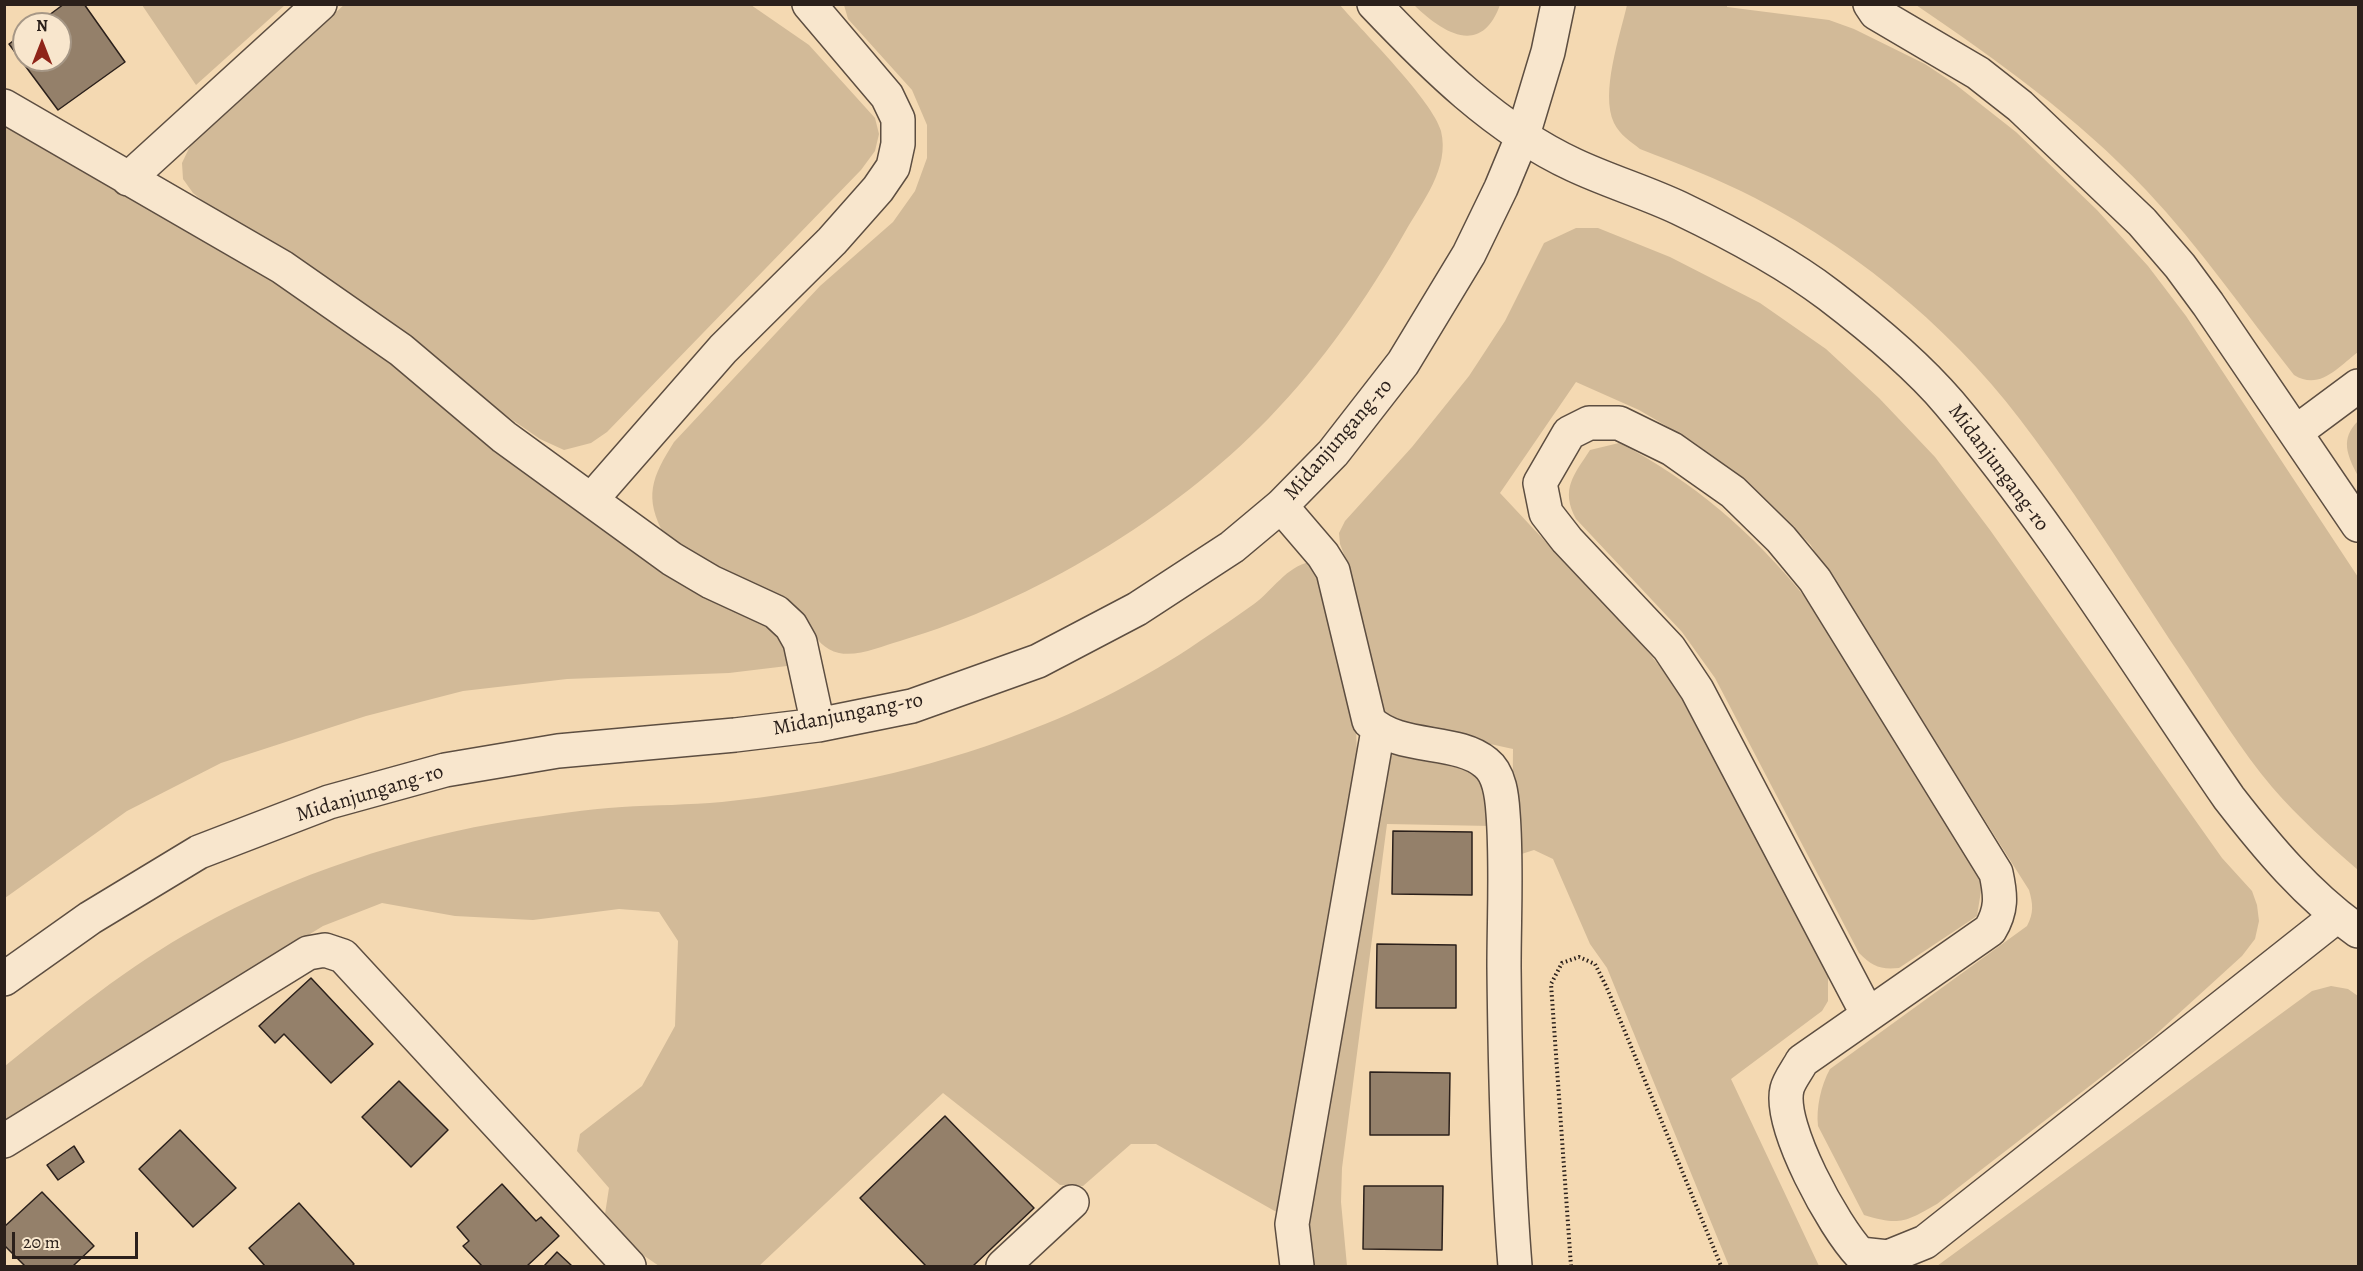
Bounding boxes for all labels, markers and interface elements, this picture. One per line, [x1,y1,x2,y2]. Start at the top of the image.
north arrow [12,12,72,72]
text: N [36,15,48,37]
street label: Midanjungang-ro [1279,374,1399,506]
street label: Midanjungang-ro [1942,400,2054,536]
street label: Midanjungang-ro [771,688,925,742]
street label: Midanjungang-ro [293,760,447,828]
scale bar [15,1220,141,1258]
text: 20 m [23,1230,60,1254]

